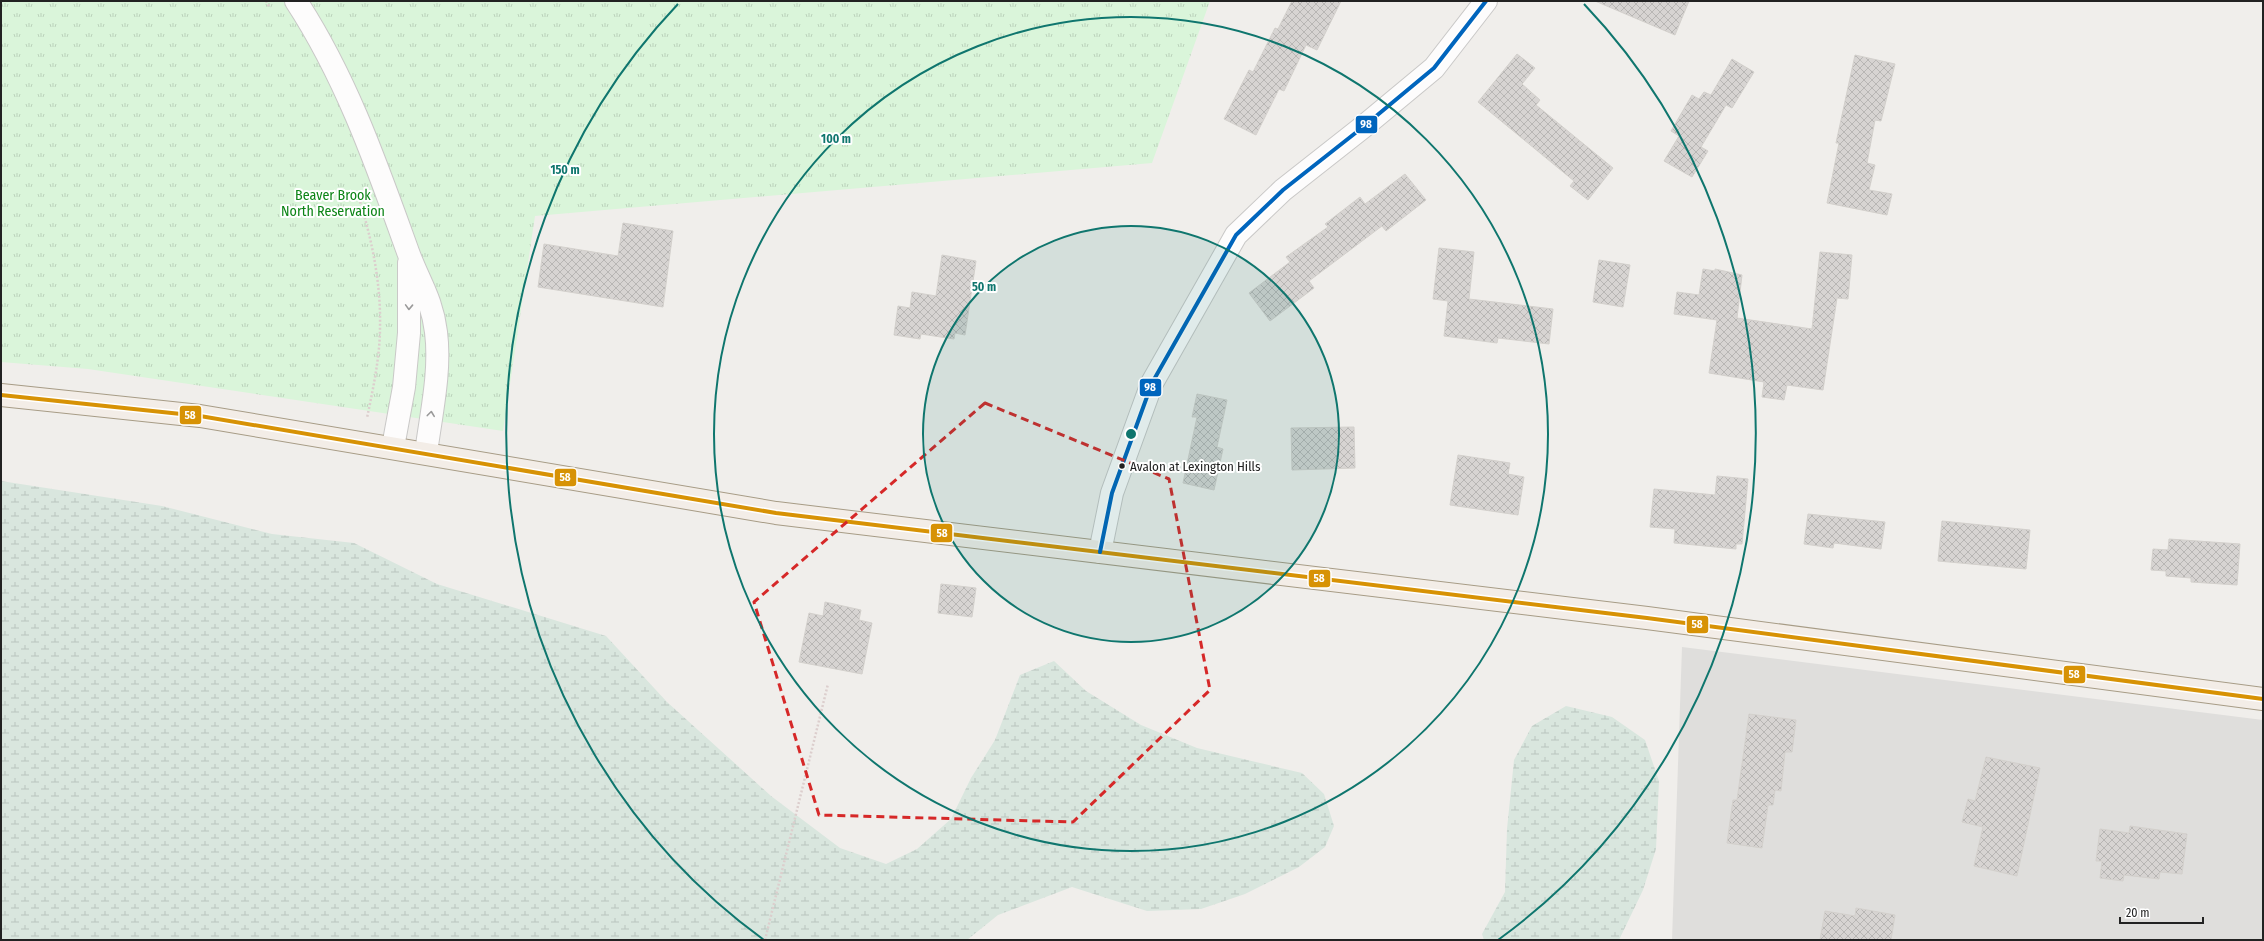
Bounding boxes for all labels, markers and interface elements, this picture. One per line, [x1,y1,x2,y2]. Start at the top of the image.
line badge: 98 [1355,115,1378,134]
text: 98 [1360,118,1372,131]
text: 100 m [821,132,851,146]
text: 150 m [550,163,580,177]
park label: Beaver Brook North Reservation [281,187,385,220]
text: 50 m [972,280,996,294]
one-way arrow [405,304,414,310]
line badge: 98 [1139,378,1162,397]
text: 98 [1144,381,1156,394]
line badge: 58 [179,405,202,425]
text: 58 [184,409,196,422]
one-way arrow [426,411,435,417]
centre of rings [1124,427,1138,441]
place label: Avalon at Lexington Hills [1130,459,1261,474]
marker: Avalon at Lexington Hills [1117,461,1127,471]
line badge: 58 [554,468,577,487]
text: 58 [559,471,571,484]
line badge: 58 [930,523,953,543]
text: 58 [936,527,948,540]
line badge: 58 [1308,569,1331,588]
text: 58 [1313,572,1325,585]
line badge: 58 [1686,615,1709,634]
text: 58 [1691,618,1703,631]
line badge: 58 [2063,665,2086,684]
text: 58 [2068,668,2080,681]
scale bar [2120,899,2203,925]
text: 20 m [2126,906,2150,920]

